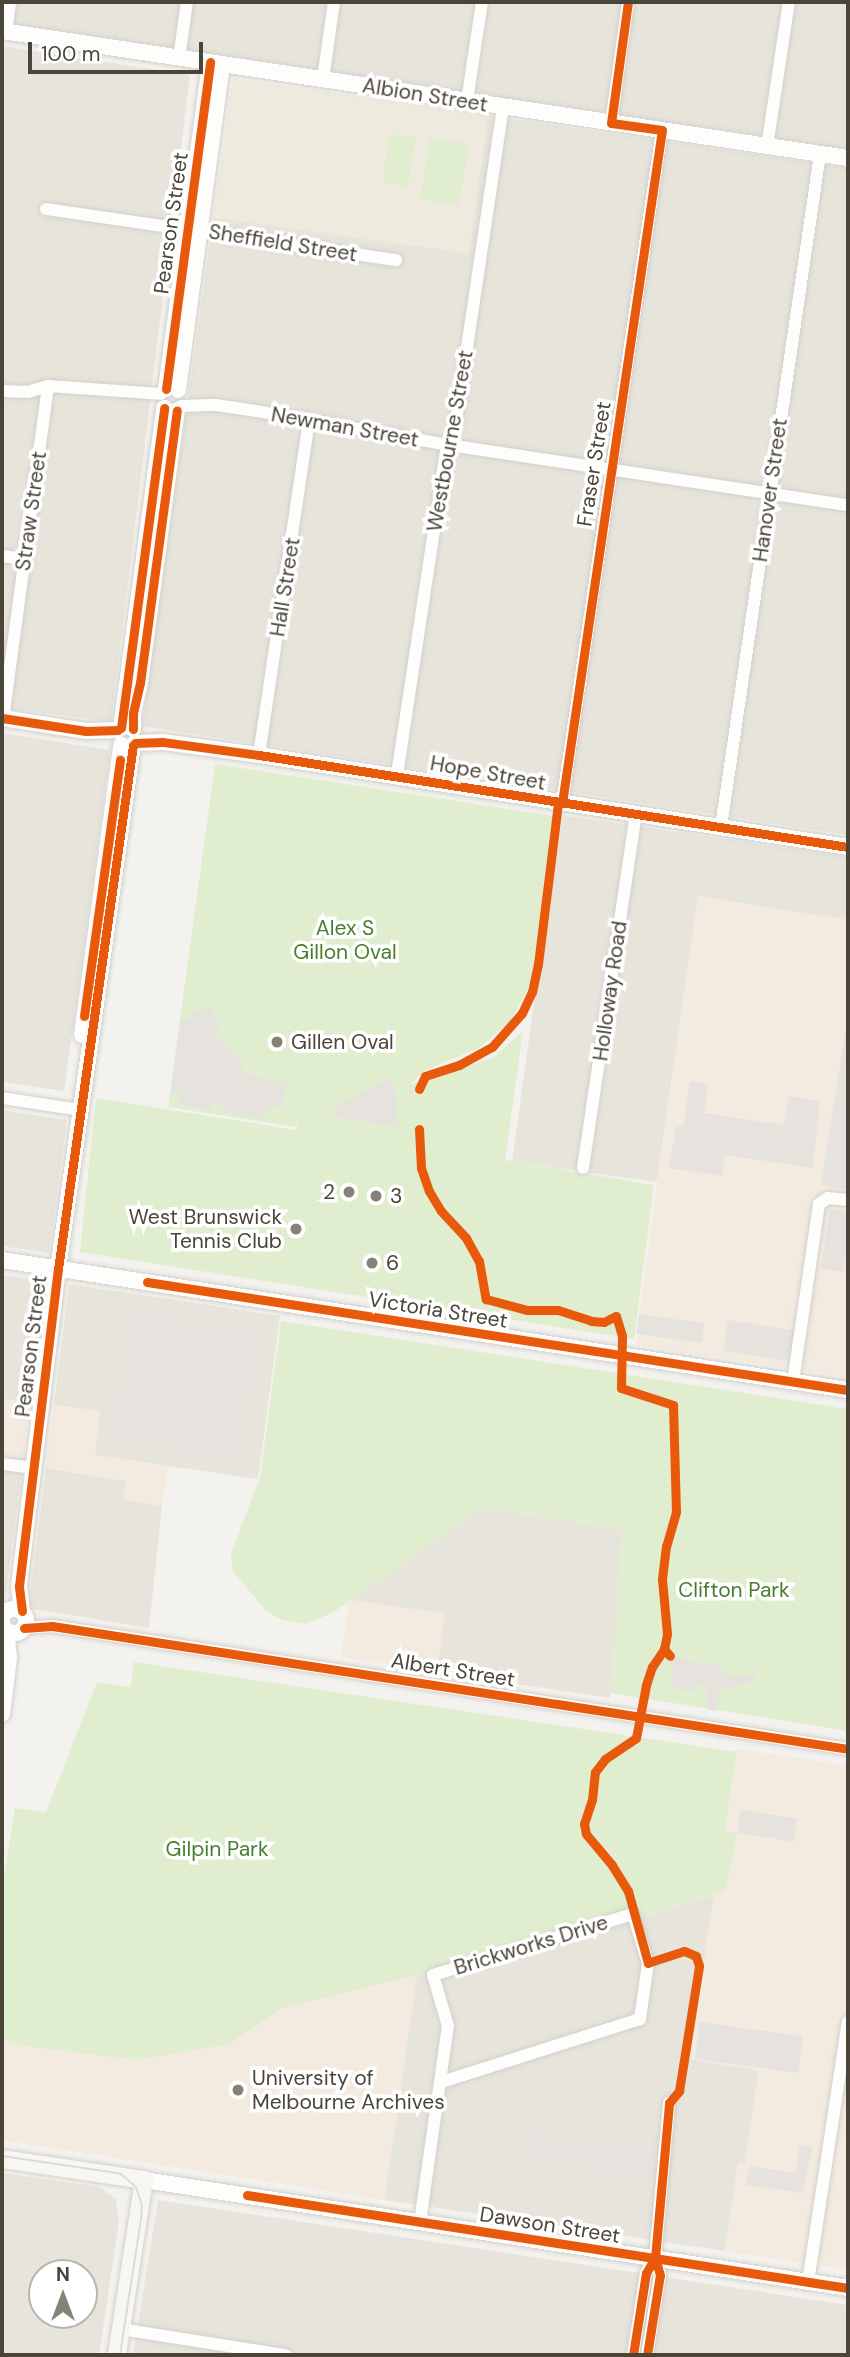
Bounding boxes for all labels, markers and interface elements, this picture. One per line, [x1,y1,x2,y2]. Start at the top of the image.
scale bar [32,28,206,72]
text: 100 m [41,40,101,68]
street label: Albion Street [361,73,489,117]
street label: Pearson Street [149,151,193,295]
street label: Sheffield Street [207,219,359,267]
street label: Westbourne Street [422,348,478,534]
street label: Fraser Street [572,400,616,528]
street label: Newman Street [269,402,421,452]
street label: Hanover Street [747,416,793,564]
street label: Straw Street [10,450,52,572]
street label: Hall Street [265,536,305,638]
street label: Hope Street [428,750,548,796]
park label: Alex S Gillon Oval [293,915,397,965]
street label: Holloway Road [588,919,632,1063]
place label: Gillen Oval [291,1029,394,1055]
marker: Gillen Oval [269,1034,285,1050]
place label: 2 [323,1179,335,1205]
place label: 3 [390,1183,402,1209]
marker: 2 [341,1184,357,1200]
marker: 3 [368,1188,384,1204]
place label: West Brunswick Tennis Club [129,1204,282,1254]
marker: West Brunswick Tennis Club [288,1221,304,1237]
place label: 6 [386,1250,399,1276]
marker: 6 [364,1255,380,1271]
street label: Pearson Street [10,1274,52,1418]
street label: Victoria Street [367,1287,509,1333]
park label: Clifton Park [678,1577,790,1603]
street label: Albert Street [389,1648,517,1692]
park label: Gilpin Park [166,1836,268,1862]
street label: Brickworks Drive [451,1910,611,1980]
place label: University of Melbourne Archives [252,2065,445,2115]
marker: University of Melbourne Archives [230,2082,246,2098]
street label: Dawson Street [478,2201,622,2249]
north arrow [28,2259,98,2329]
text: N [56,2262,70,2287]

